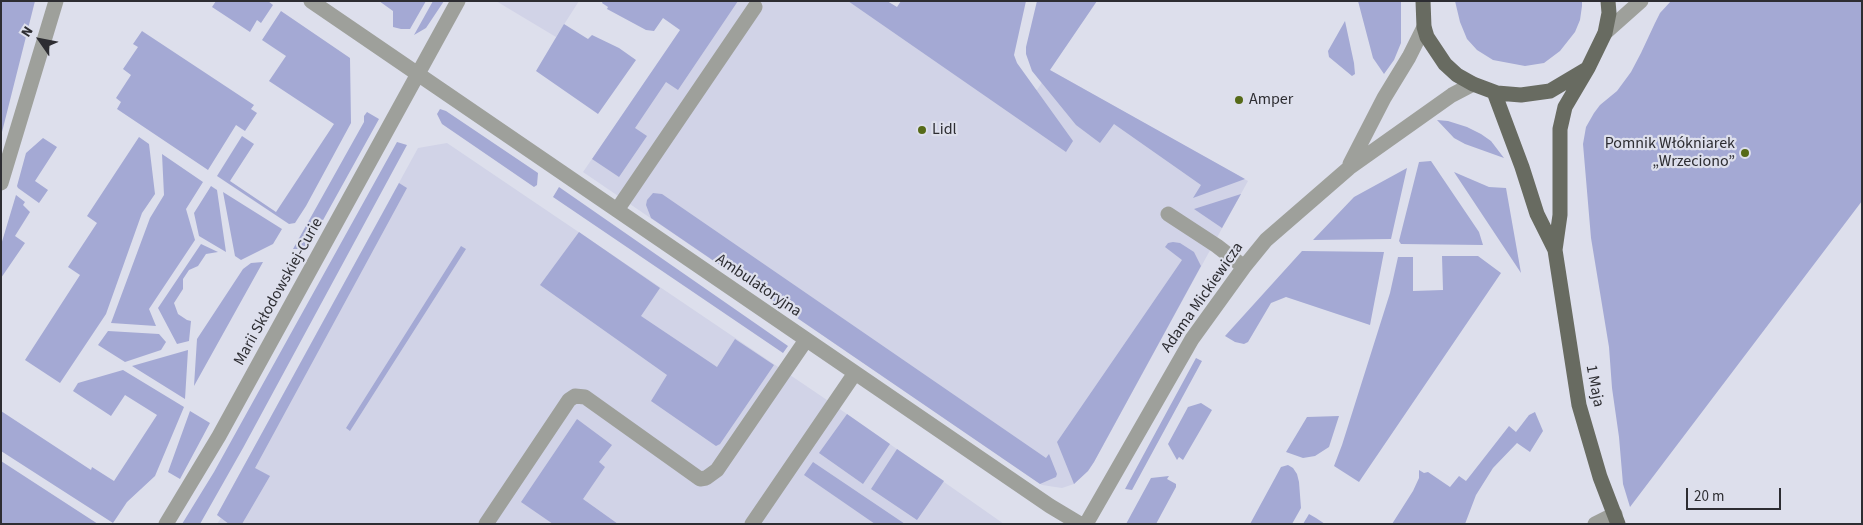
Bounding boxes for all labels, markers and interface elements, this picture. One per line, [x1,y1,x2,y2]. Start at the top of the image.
north arrow [15,15,65,65]
text: N [16,22,38,41]
place label: Amper [1249,90,1293,110]
marker: Amper [1233,94,1245,106]
place label: Lidl [932,120,957,140]
marker: Lidl [916,124,928,136]
place label: Pomnik Włókniarek „Wrzeciono” [1605,134,1735,172]
marker: Pomnik Włókniarek „Wrzeciono” [1739,147,1751,159]
street label: Marii Skłodowskiej-Curie [230,215,328,369]
street label: Adama Mickiewicza [1158,239,1248,357]
street label: Ambulatoryjna [711,250,805,322]
street label: 1 Maja [1580,363,1608,409]
scale bar [1688,478,1783,510]
text: 20 m [1694,486,1724,507]

